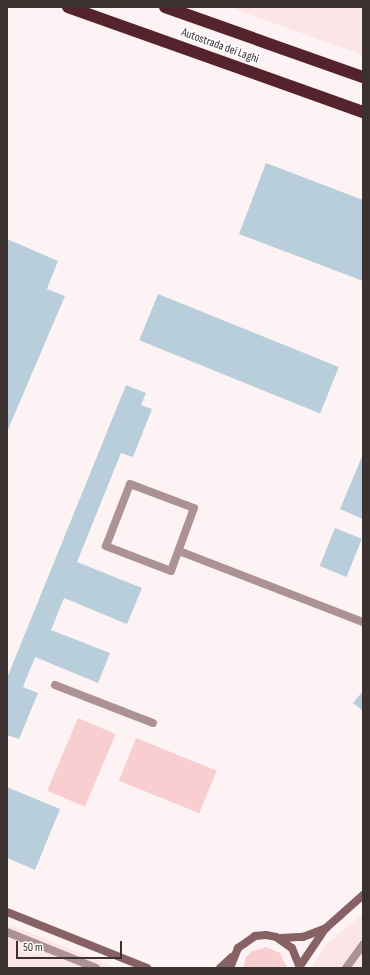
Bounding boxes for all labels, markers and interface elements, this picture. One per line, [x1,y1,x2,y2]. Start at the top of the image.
street label: Autostrada dei Laghi [179,25,261,67]
scale bar [18,933,124,959]
text: 50 m [23,940,43,955]

